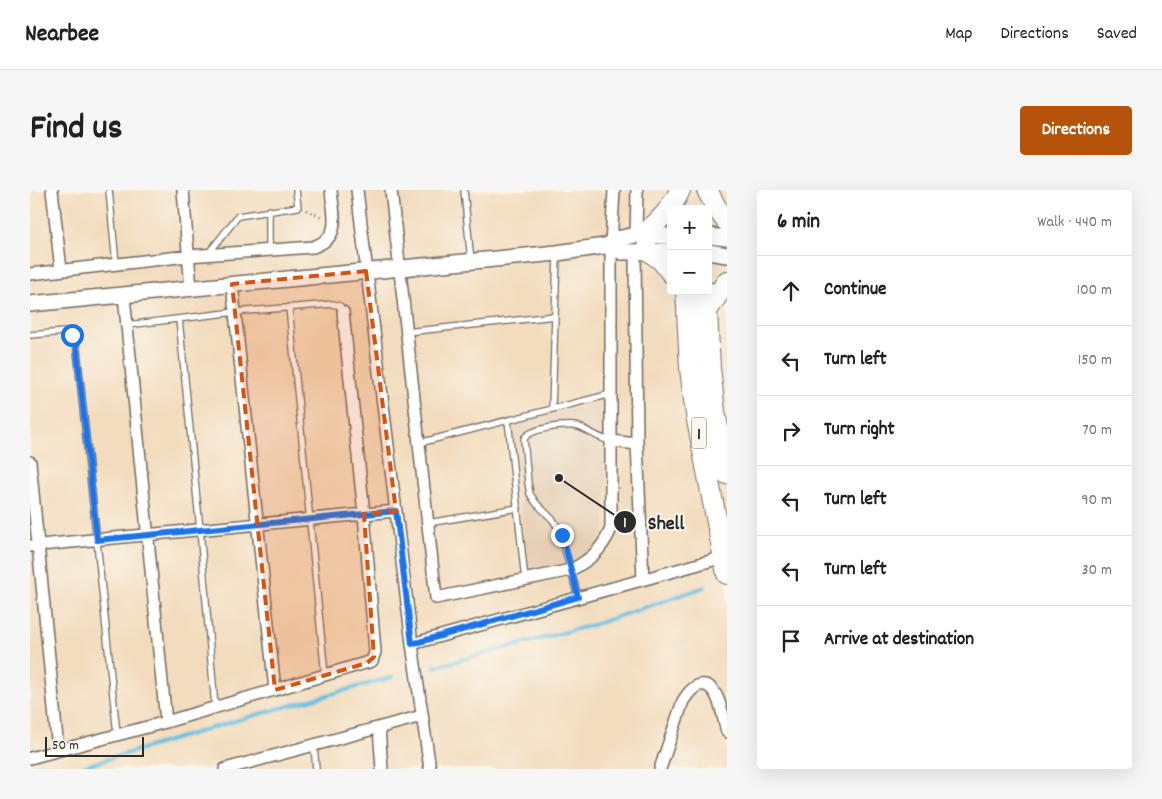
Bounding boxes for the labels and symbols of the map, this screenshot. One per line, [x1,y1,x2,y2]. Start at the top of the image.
route start [61,324,84,347]
road number: 1 [692,418,706,448]
callout: Shell [613,504,694,539]
text: Shell [648,511,684,539]
text: 1 [623,513,627,535]
route end [551,524,574,547]
scale bar [45,734,144,757]

